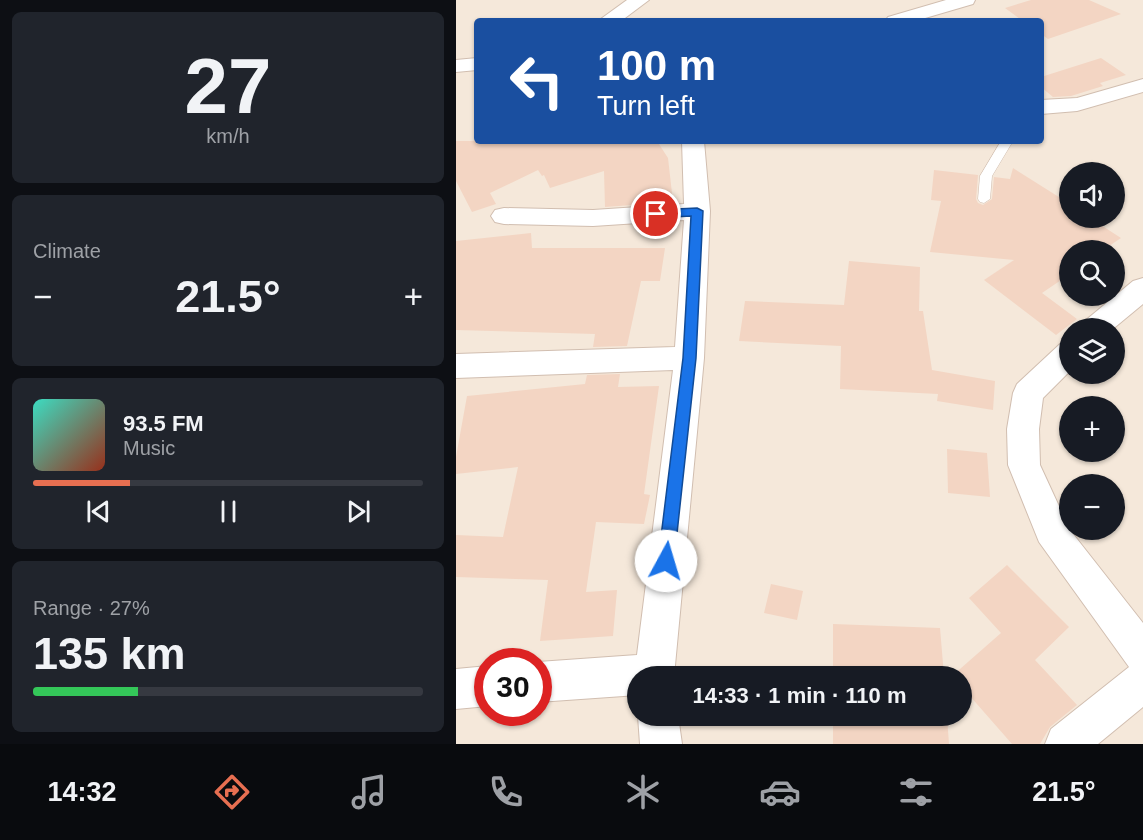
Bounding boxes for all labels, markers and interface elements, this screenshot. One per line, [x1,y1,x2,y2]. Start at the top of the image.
text: 27 [185,42,271,130]
icon: left [498,42,576,120]
text: 100 m [597,42,716,89]
text: Turn left [597,91,695,121]
text: km/h [206,125,250,147]
map controls [1059,162,1125,540]
button: sound [1059,162,1125,228]
pin [630,188,681,239]
icon: arrive [639,197,672,230]
text: Climate [33,240,101,262]
button: search [1059,240,1125,306]
text: 21.5° [175,271,281,322]
text: − [33,278,52,315]
text: + [404,278,423,315]
button: layers [1059,318,1125,384]
button: + [1059,396,1125,462]
text: 93.5 FM [123,411,204,436]
text: Music [123,437,175,459]
button: − [1059,474,1125,540]
icon: previous [82,495,115,528]
icon: pause [212,495,245,528]
icon: next [342,495,375,528]
position arrow [634,529,698,593]
text: Range · 27% [33,597,150,619]
text: 135 km [33,628,186,679]
speed limit sign: 30 [474,648,552,726]
text: 14:33 · 1 min · 110 m [693,683,907,708]
icon: directions [211,771,253,813]
icon: music [348,771,390,813]
icon: phone [485,771,527,813]
icon: climate [622,771,664,813]
icon: car [759,771,801,813]
icon: filters [895,771,937,813]
text: 14:32 [47,777,116,807]
text: 21.5° [1032,777,1096,807]

